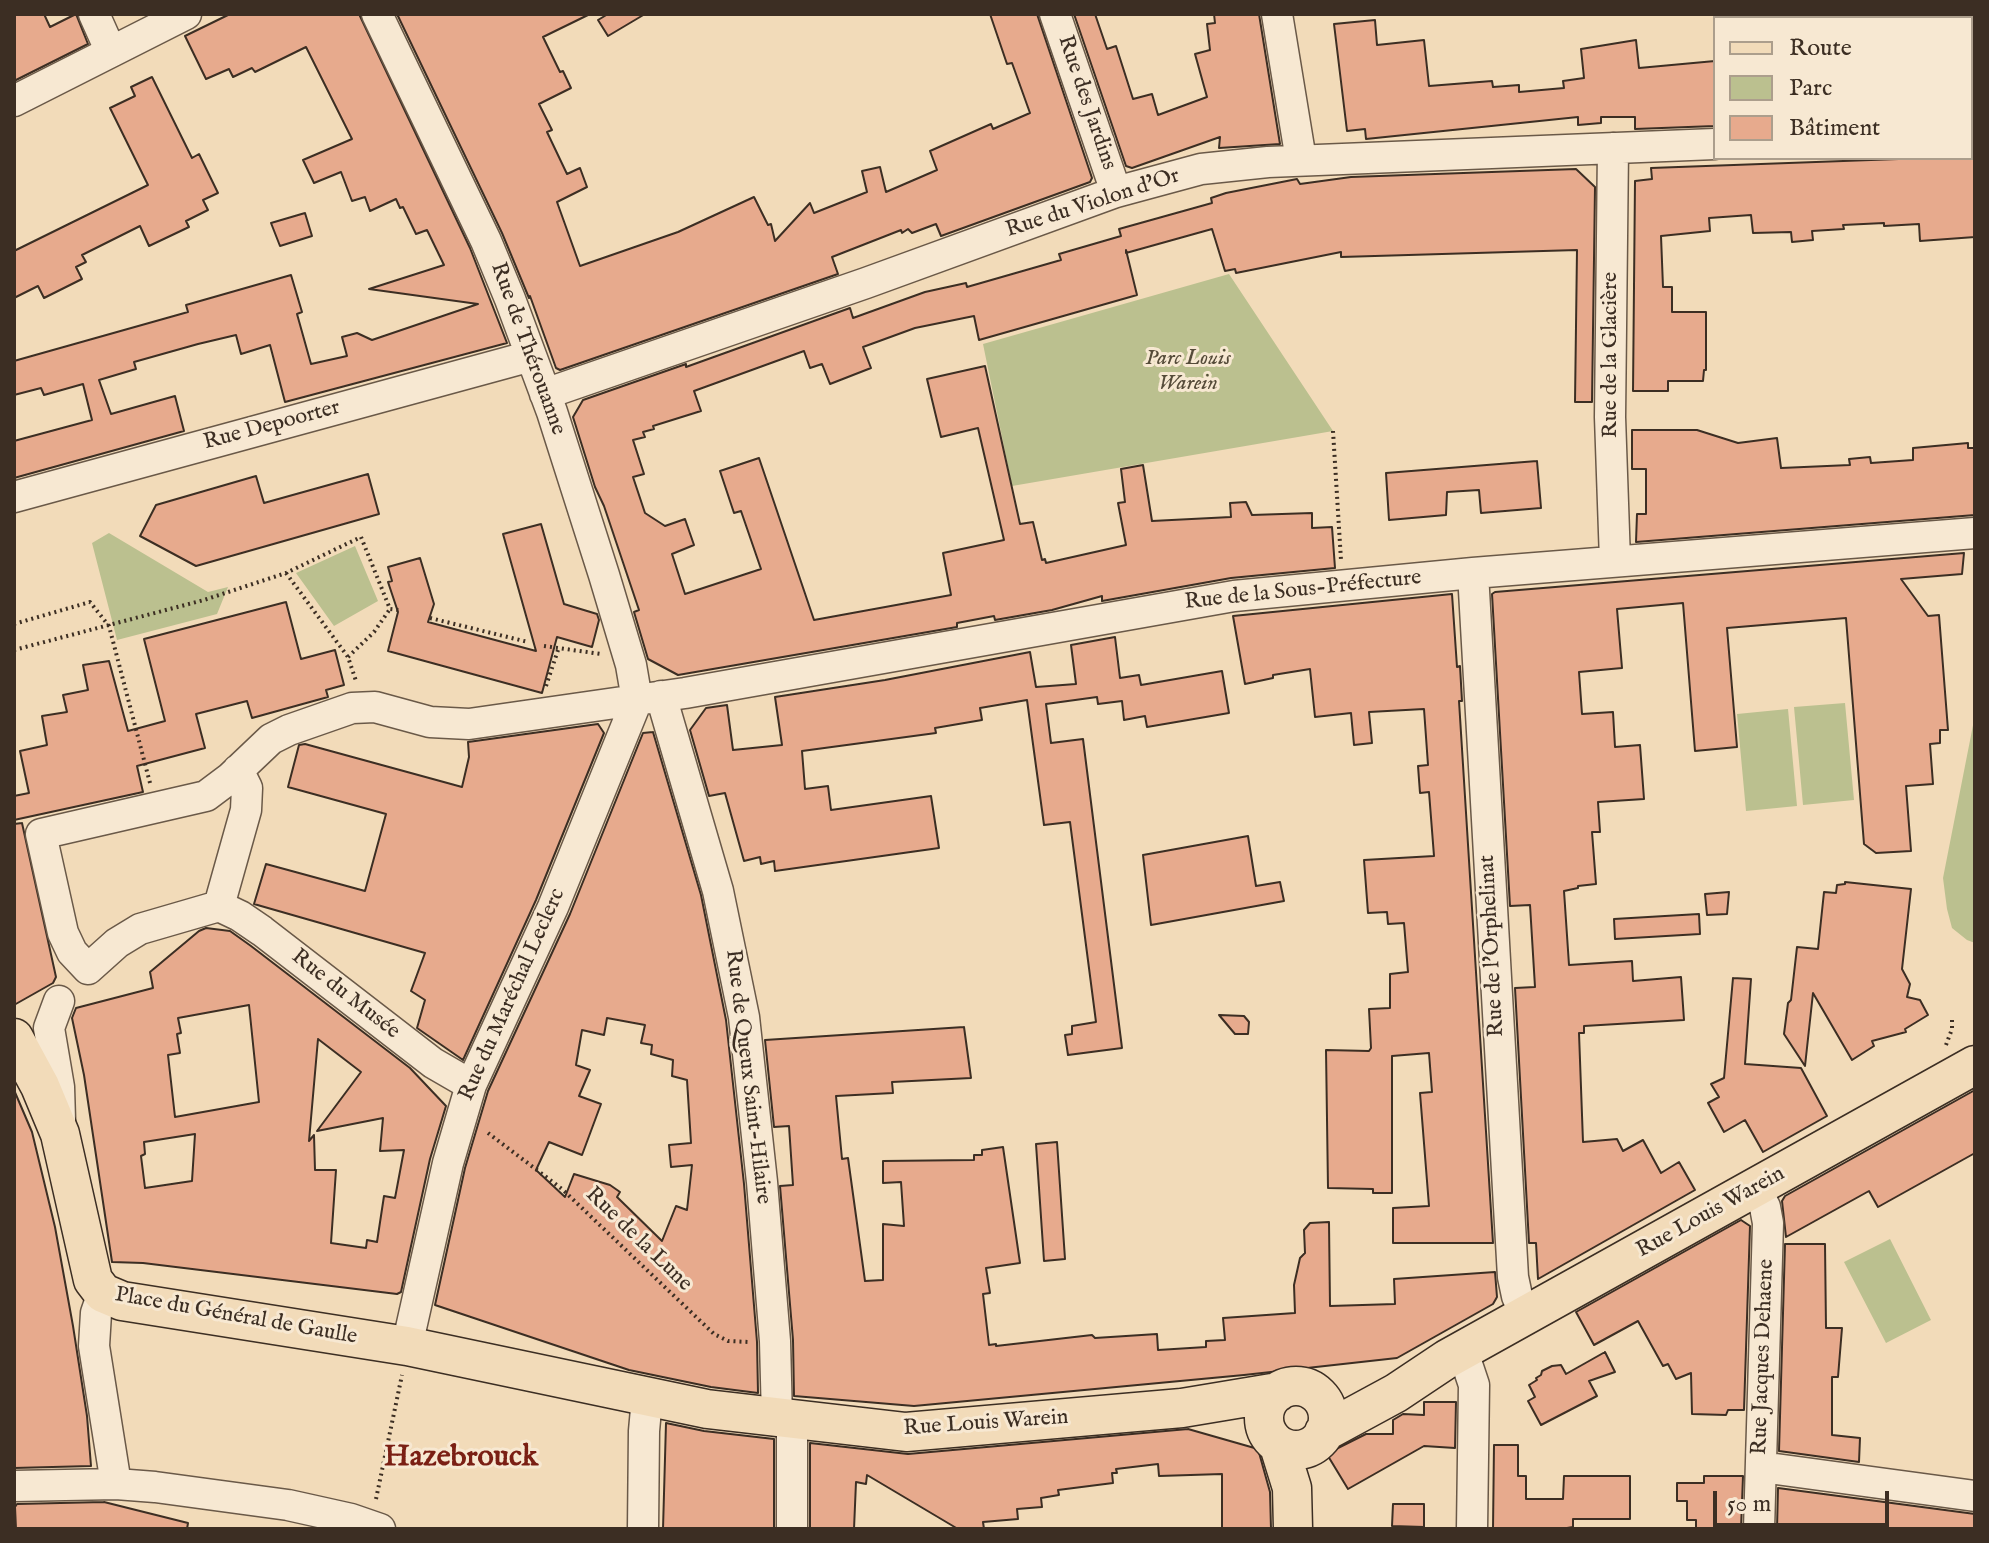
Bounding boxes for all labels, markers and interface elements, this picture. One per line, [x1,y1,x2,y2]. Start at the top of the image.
legend [1713,16,1973,160]
street label: Rue des Jardins [1051,32,1121,174]
text: Route [1789,33,1852,64]
text: Parc [1789,73,1832,104]
text: Bâtiment [1789,113,1880,144]
street label: Rue du Violon d'Or [1003,163,1183,245]
street label: Rue de Thérouanne [484,259,570,439]
street label: Rue de la Glacière [1598,272,1624,438]
park label: Parc Louis Warein [1145,346,1231,398]
street label: Rue Depoorter [201,395,343,457]
street label: Rue de la Sous-Préfecture [1183,565,1423,617]
street label: Rue de l'Orphelinat [1475,854,1511,1038]
street label: Rue du Maréchal Leclerc [454,885,572,1105]
street label: Rue du Musée [285,944,405,1046]
street label: Rue de Queux Saint-Hilaire [718,948,776,1206]
street label: Rue Louis Warein [1632,1161,1790,1265]
street label: Rue de la Lune [579,1182,697,1298]
street label: Rue Jacques Dehaene [1747,1259,1781,1455]
street label: Place du Général de Gaulle [113,1283,359,1351]
street label: Rue Louis Warein [903,1405,1069,1443]
district label: Hazebrouck [384,1441,538,1477]
scale bar [1717,1475,1893,1525]
text: 50 m [1727,1489,1771,1520]

